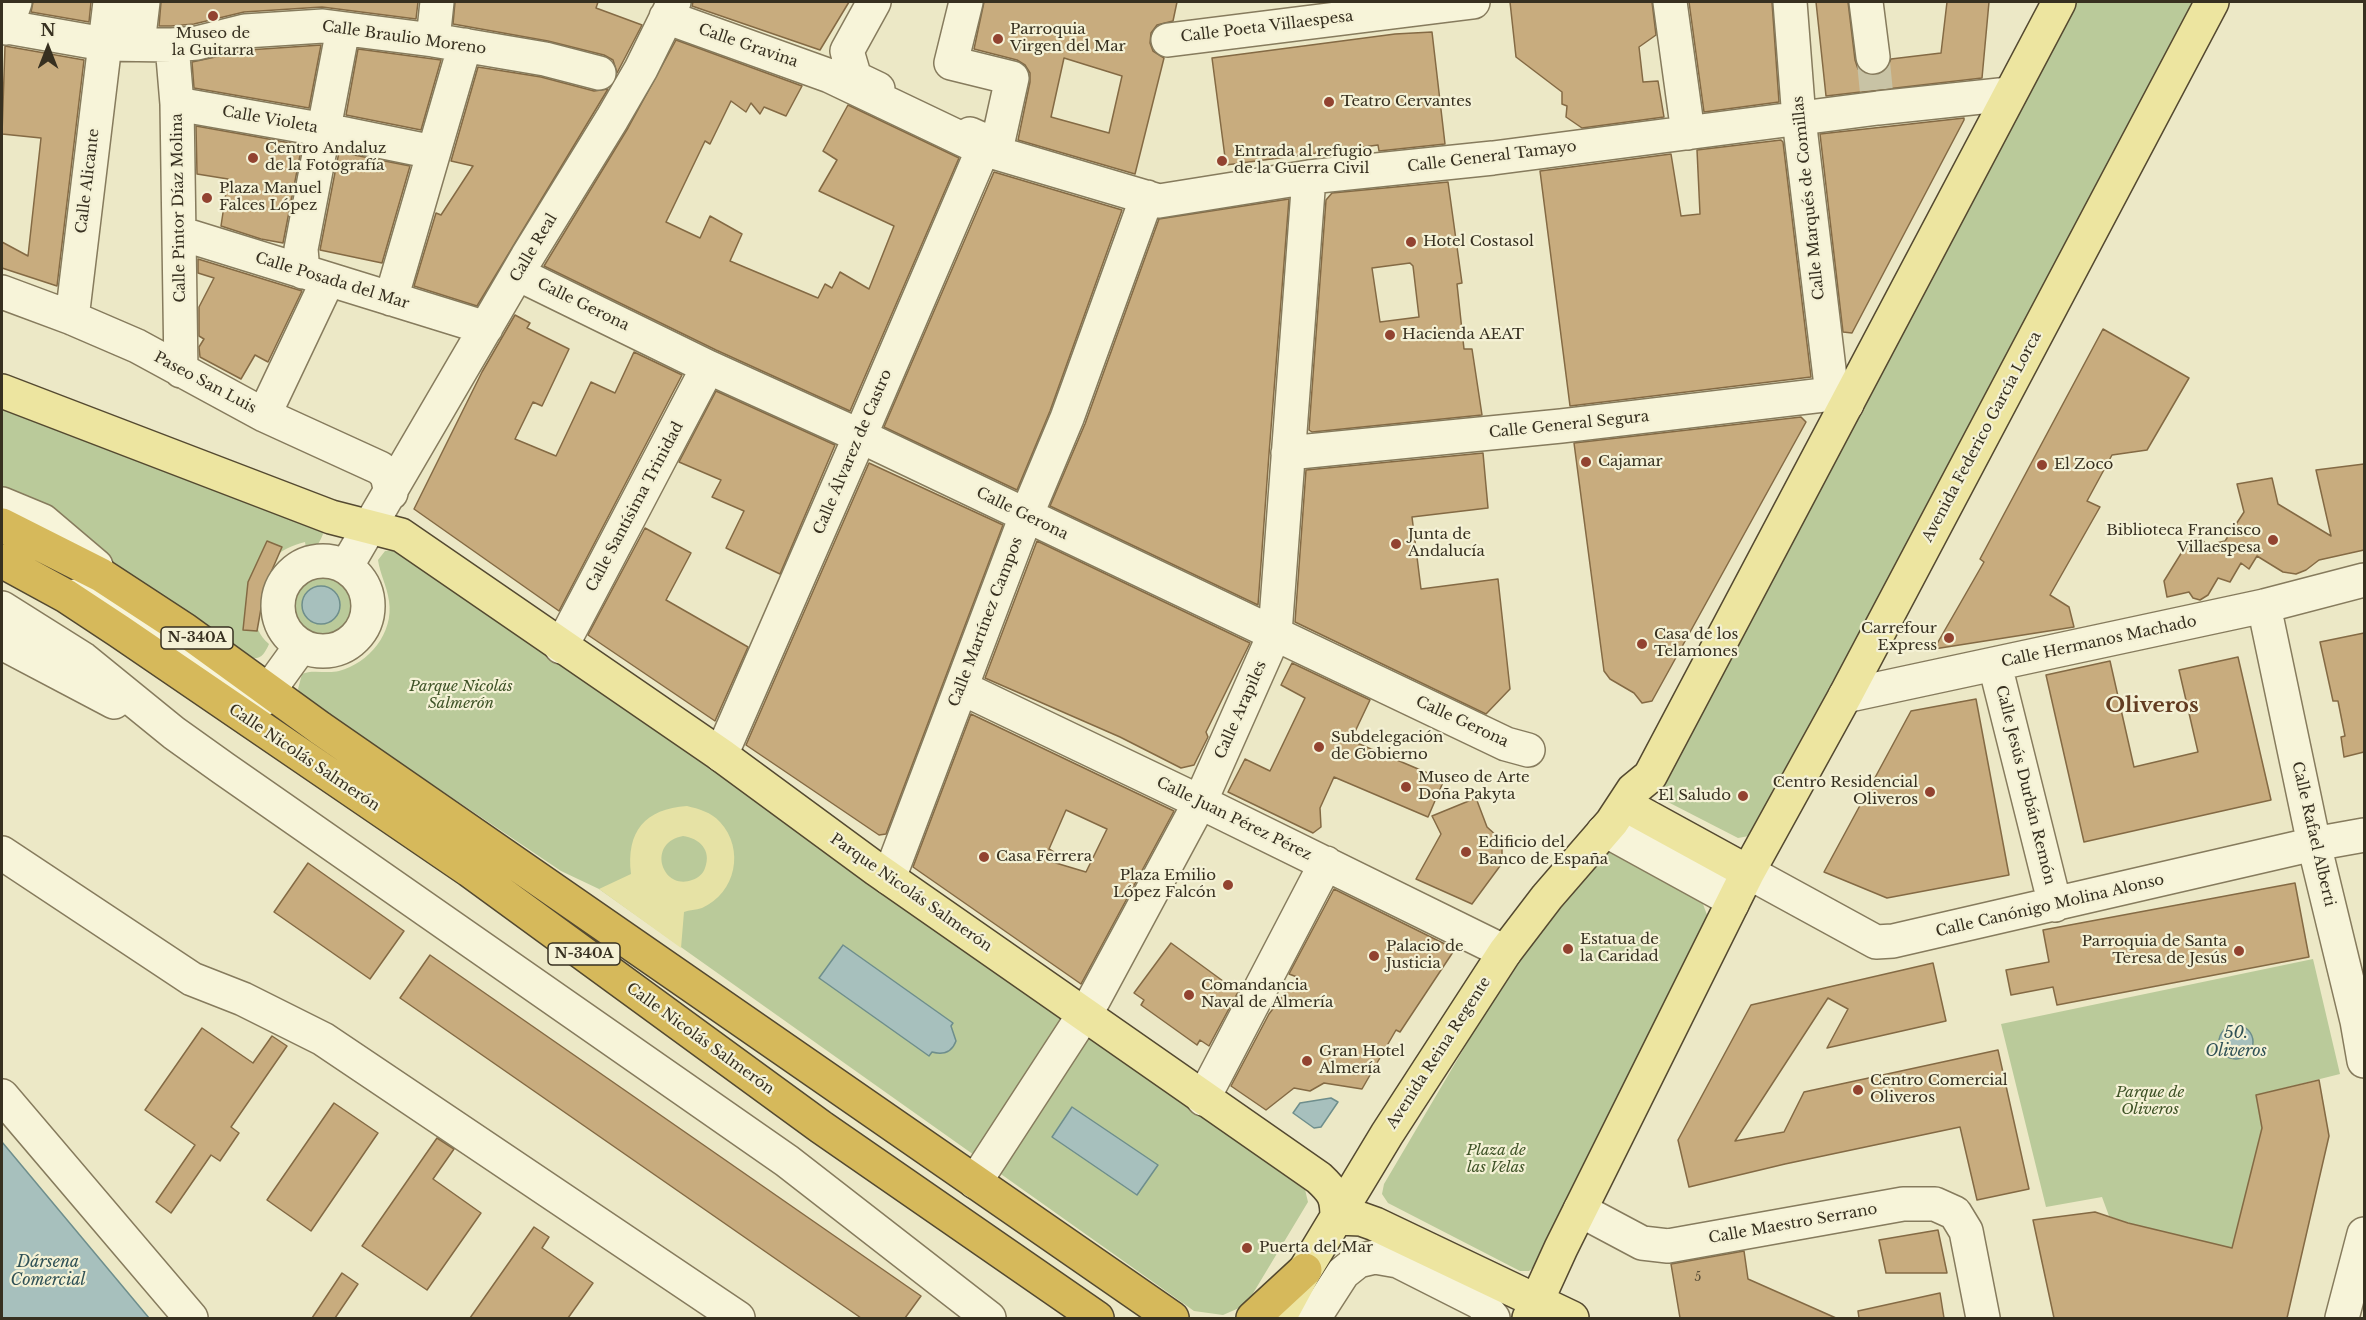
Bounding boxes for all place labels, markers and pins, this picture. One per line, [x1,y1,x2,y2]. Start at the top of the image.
marker: Museo de la Guitarra [206,9,220,23]
place label: Parroquia Virgen del Mar [1010,21,1126,56]
place label: Museo de la Guitarra [172,25,254,60]
marker: Parroquia Virgen del Mar [991,32,1005,46]
place label: Teatro Cervantes [1341,93,1472,111]
marker: Teatro Cervantes [1322,95,1336,109]
place label: Centro Andaluz de la Fotografía [265,140,386,175]
place label: Entrada al refugio de la Guerra Civil [1234,143,1372,178]
marker: Centro Andaluz de la Fotografía [246,151,260,165]
marker: Entrada al refugio de la Guerra Civil [1215,154,1229,168]
place label: Plaza Manuel Falces López [219,180,322,215]
marker: Plaza Manuel Falces López [200,191,214,205]
place label: Hotel Costasol [1423,233,1534,251]
marker: Hotel Costasol [1404,235,1418,249]
place label: Hacienda AEAT [1402,326,1524,344]
marker: Hacienda AEAT [1383,328,1397,342]
place label: Cajamar [1598,453,1663,471]
marker: Cajamar [1579,455,1593,469]
place label: El Zoco [2054,456,2113,474]
marker: El Zoco [2035,458,2049,472]
place label: Biblioteca Francisco Villaespesa [2106,522,2261,557]
place label: Junta de Andalucía [1408,526,1485,561]
marker: Biblioteca Francisco Villaespesa [2266,533,2280,547]
marker: Junta de Andalucía [1389,537,1403,551]
place label: Carrefour Express [1861,620,1937,655]
place label: Casa de los Telamones [1654,626,1738,661]
marker: Carrefour Express [1942,631,1956,645]
marker: Casa de los Telamones [1635,637,1649,651]
place label: Subdelegación de Gobierno [1331,729,1443,764]
marker: Subdelegación de Gobierno [1312,740,1326,754]
place label: Museo de Arte Doña Pakyta [1418,769,1530,804]
place label: Centro Residencial Oliveros [1773,774,1918,809]
marker: Museo de Arte Doña Pakyta [1399,780,1413,794]
marker: Centro Residencial Oliveros [1923,785,1937,799]
place label: El Saludo [1658,787,1731,805]
marker: El Saludo [1736,789,1750,803]
place label: Edificio del Banco de España [1478,834,1608,869]
marker: Edificio del Banco de España [1459,845,1473,859]
place label: Casa Ferrera [996,848,1092,866]
marker: Casa Ferrera [977,850,991,864]
place label: Plaza Emilio López Falcón [1113,867,1216,902]
marker: Plaza Emilio López Falcón [1221,878,1235,892]
place label: Estatua de la Caridad [1580,931,1659,966]
place label: Parroquia de Santa Teresa de Jesús [2082,933,2227,968]
place label: Palacio de Justicia [1386,938,1464,973]
marker: Estatua de la Caridad [1561,942,1575,956]
marker: Parroquia de Santa Teresa de Jesús [2232,944,2246,958]
marker: Palacio de Justicia [1367,949,1381,963]
place label: Comandancia Naval de Almería [1201,977,1333,1012]
marker: Comandancia Naval de Almería [1182,988,1196,1002]
place label: Gran Hotel Almería [1319,1043,1405,1078]
marker: Gran Hotel Almería [1300,1054,1314,1068]
place label: Centro Comercial Oliveros [1870,1072,2008,1107]
marker: Centro Comercial Oliveros [1851,1083,1865,1097]
place label: Puerta del Mar [1259,1239,1373,1257]
marker: Puerta del Mar [1240,1241,1254,1255]

